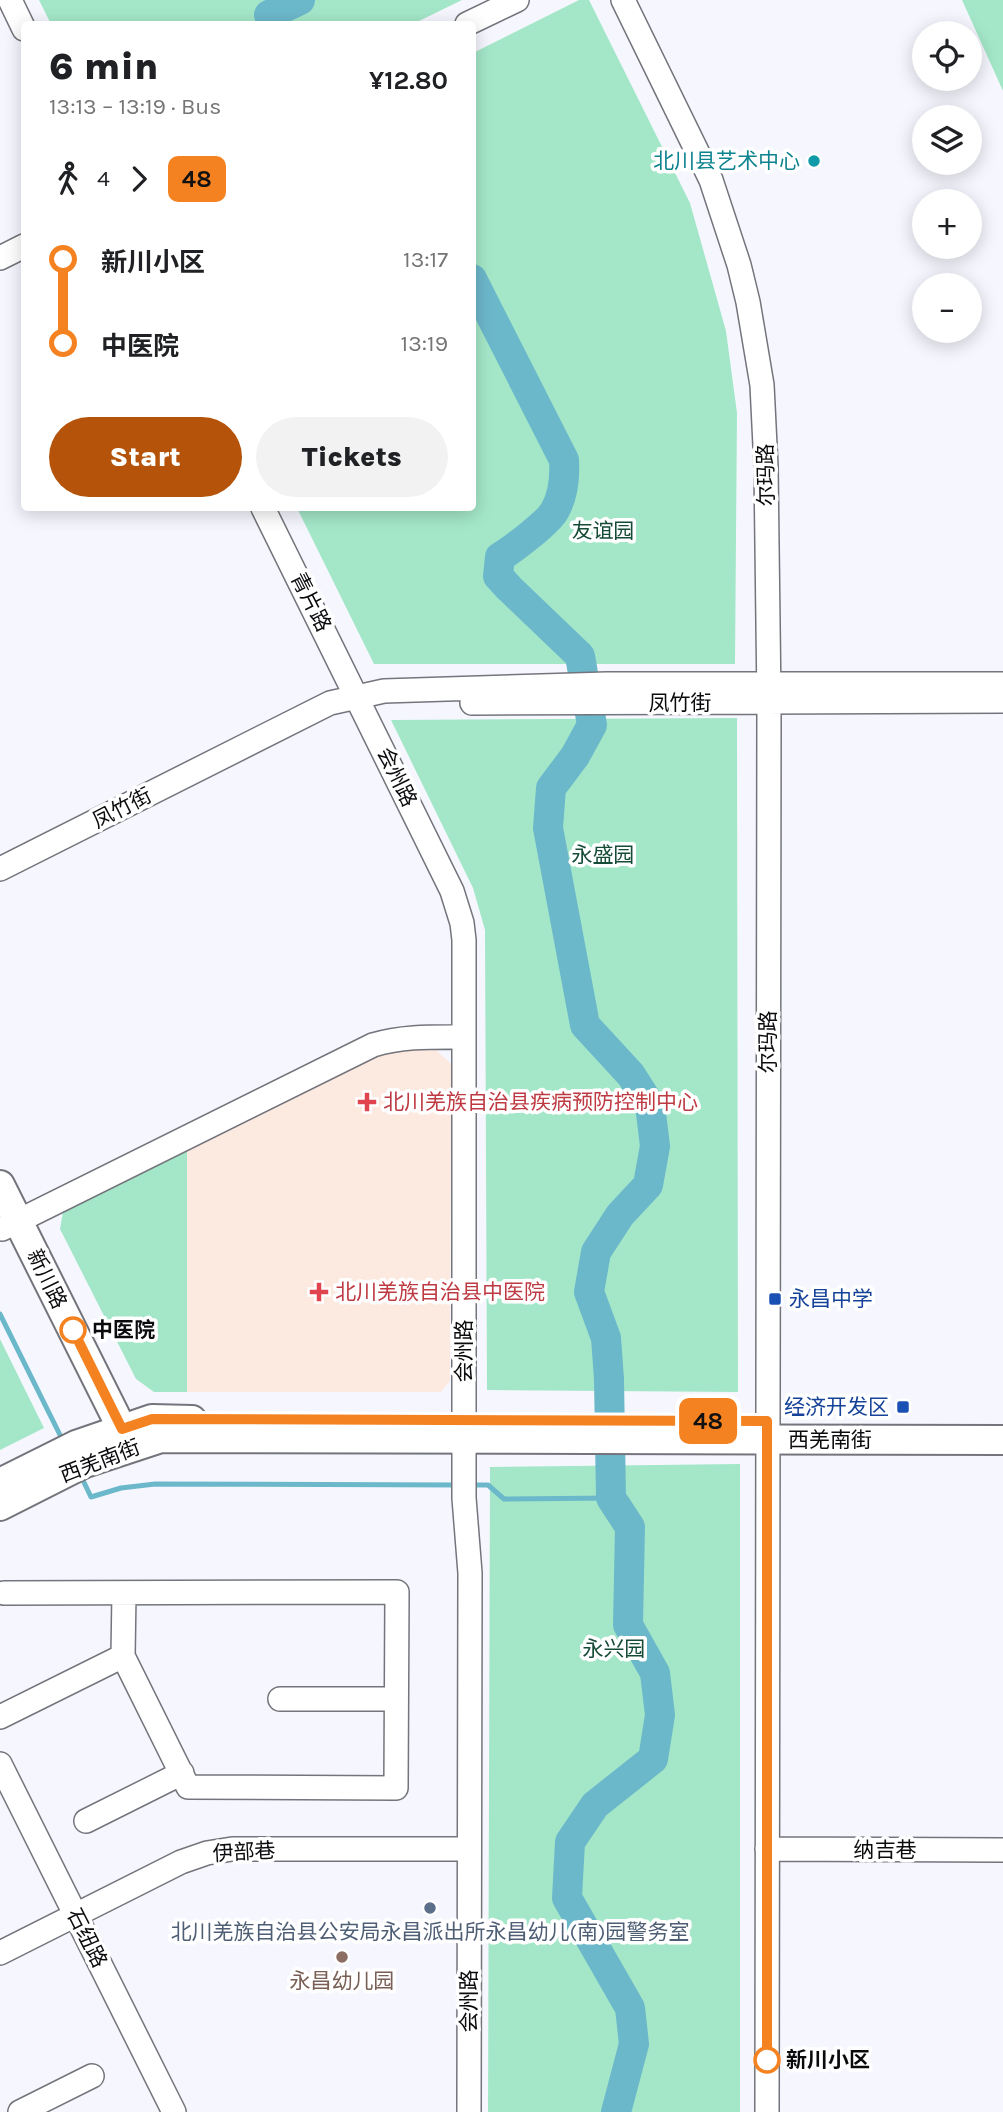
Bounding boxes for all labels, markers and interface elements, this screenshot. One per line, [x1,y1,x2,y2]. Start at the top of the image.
map controls [912,21,982,343]
button: locate [912,21,982,91]
text: 6 min [49,44,158,89]
text: ¥12.80 [369,65,448,96]
text: 13:13 – 13:19 · Bus [49,93,221,120]
button: layers [912,105,982,175]
place label: 北川县艺术中心 [653,149,800,173]
marker: 北川县艺术中心 [806,153,822,169]
icon: walk [49,160,87,198]
icon: forward [120,160,158,198]
text: 4 [97,165,110,192]
text: 48 [182,165,212,193]
button: + [912,189,982,259]
text: 13:17 [403,246,448,273]
text: 新川小区 [101,247,205,278]
button: − [912,273,982,343]
text: 13:19 [401,330,448,357]
text: 中医院 [101,331,179,362]
button: Start [49,417,242,497]
button: Tickets [256,417,448,497]
street label: 尔玛路 [753,443,779,507]
park label: 友谊园 [572,519,635,543]
street label: 青片路 [286,568,336,636]
street label: 凤竹街 [649,691,712,715]
street label: 会州路 [372,743,422,811]
street label: 凤竹街 [88,783,156,833]
park label: 永盛园 [572,843,635,867]
street label: 尔玛路 [756,1011,780,1074]
place label: 北川羌族自治县疾病预防控制中心 [383,1090,698,1114]
marker: 北川羌族自治县疾病预防控制中心 [357,1092,377,1112]
street label: 新川路 [22,1245,72,1313]
place label: 北川羌族自治县中医院 [335,1280,545,1304]
marker: 北川羌族自治县中医院 [309,1282,329,1302]
place label: 永昌中学 [789,1287,873,1311]
marker: 永昌中学 [767,1291,783,1307]
marker: 中医院 [60,1317,86,1343]
place label: 中医院 [92,1318,155,1342]
street label: 会州路 [452,1320,476,1383]
place label: 经济开发区 [784,1395,889,1419]
line badge: 48 [676,1398,740,1444]
marker: 经济开发区 [895,1399,911,1415]
text: 48 [693,1407,723,1435]
street label: 西羌南街 [788,1428,872,1452]
street label: 西羌南街 [56,1435,144,1487]
park label: 永兴园 [583,1637,646,1661]
street label: 伊部巷 [212,1838,276,1866]
street label: 纳吉巷 [854,1838,917,1862]
marker: 北川羌族自治县公安局永昌派出所永昌幼儿(南)园警务室 [422,1900,438,1916]
street label: 石纽路 [62,1904,112,1972]
place label: 北川羌族自治县公安局永昌派出所永昌幼儿(南)园警务室 [171,1920,689,1944]
marker: 永昌幼儿园 [334,1949,350,1965]
place label: 永昌幼儿园 [290,1969,395,1993]
street label: 会州路 [457,1970,481,2033]
marker: 新川小区 [754,2047,780,2073]
place label: 新川小区 [786,2048,870,2072]

